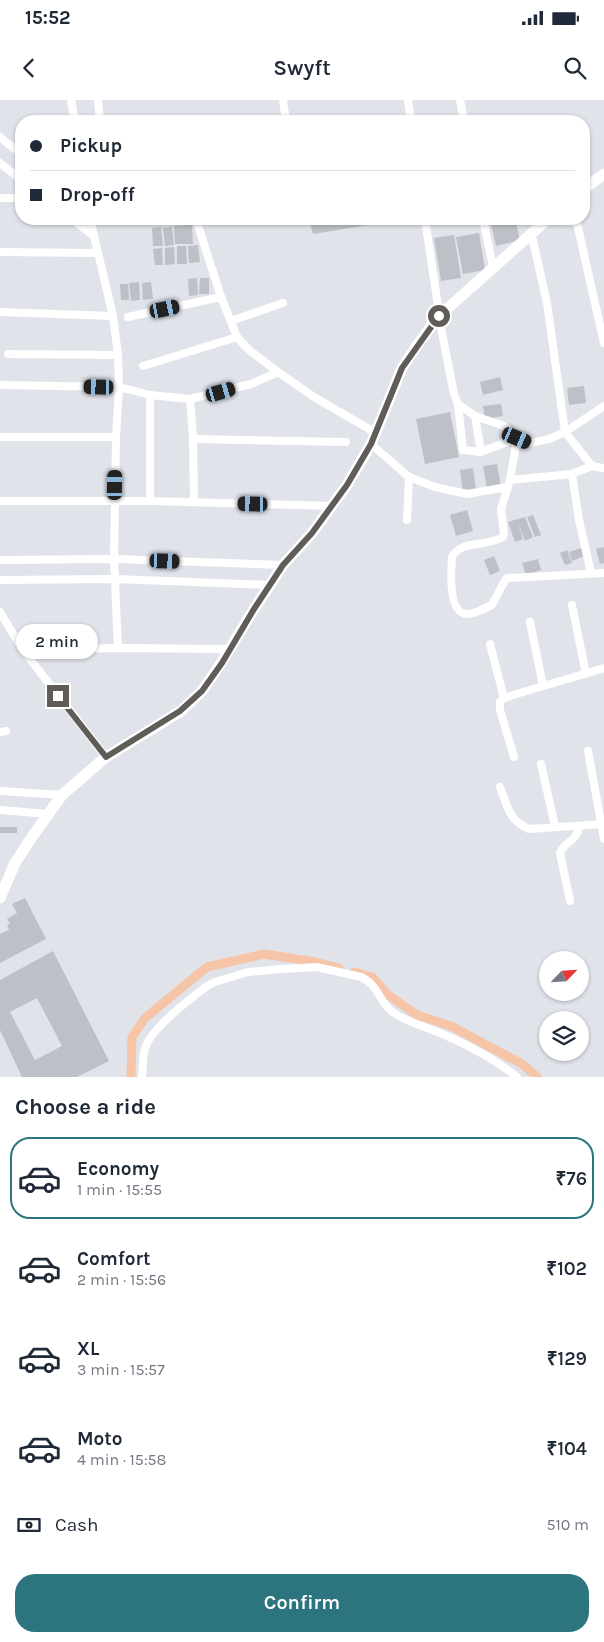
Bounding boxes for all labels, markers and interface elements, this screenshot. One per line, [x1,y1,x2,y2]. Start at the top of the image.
text: 15:52 [25,7,71,29]
icon: back [15,54,43,82]
icon: search [561,54,589,82]
text: Swyft [273,55,331,81]
text: Pickup [60,135,122,157]
text: Drop-off [60,184,135,206]
car [148,299,181,319]
route start [428,305,450,327]
car [83,379,114,395]
car [204,381,237,403]
car [500,425,533,451]
car [107,470,122,500]
car [237,496,268,512]
car [149,553,180,569]
callout: 2 min [17,624,99,658]
text: 2 min [35,632,79,651]
route end [47,685,69,707]
north arrow [539,951,589,1001]
map controls [539,951,589,1061]
button: layers [539,1011,589,1061]
text: Choose a ride [15,1094,156,1120]
icon: car [17,1156,62,1201]
text: Economy [77,1158,159,1180]
text: ₹76 [555,1168,587,1190]
text: 1 min · 15:55 [77,1180,162,1199]
icon: car [17,1246,62,1291]
text: Comfort [77,1248,151,1270]
text: ₹102 [546,1258,587,1280]
text: 2 min · 15:56 [77,1270,166,1289]
icon: car [17,1336,62,1381]
text: XL [77,1338,99,1360]
text: ₹129 [547,1348,587,1370]
text: 3 min · 15:57 [77,1360,165,1379]
icon: car [17,1426,62,1471]
text: Moto [77,1428,123,1450]
text: ₹104 [547,1438,587,1460]
text: 4 min · 15:58 [77,1450,166,1469]
icon: cash [15,1511,43,1539]
text: Cash [55,1514,99,1536]
text: 510 m [546,1515,589,1534]
button: Confirm [15,1574,589,1632]

